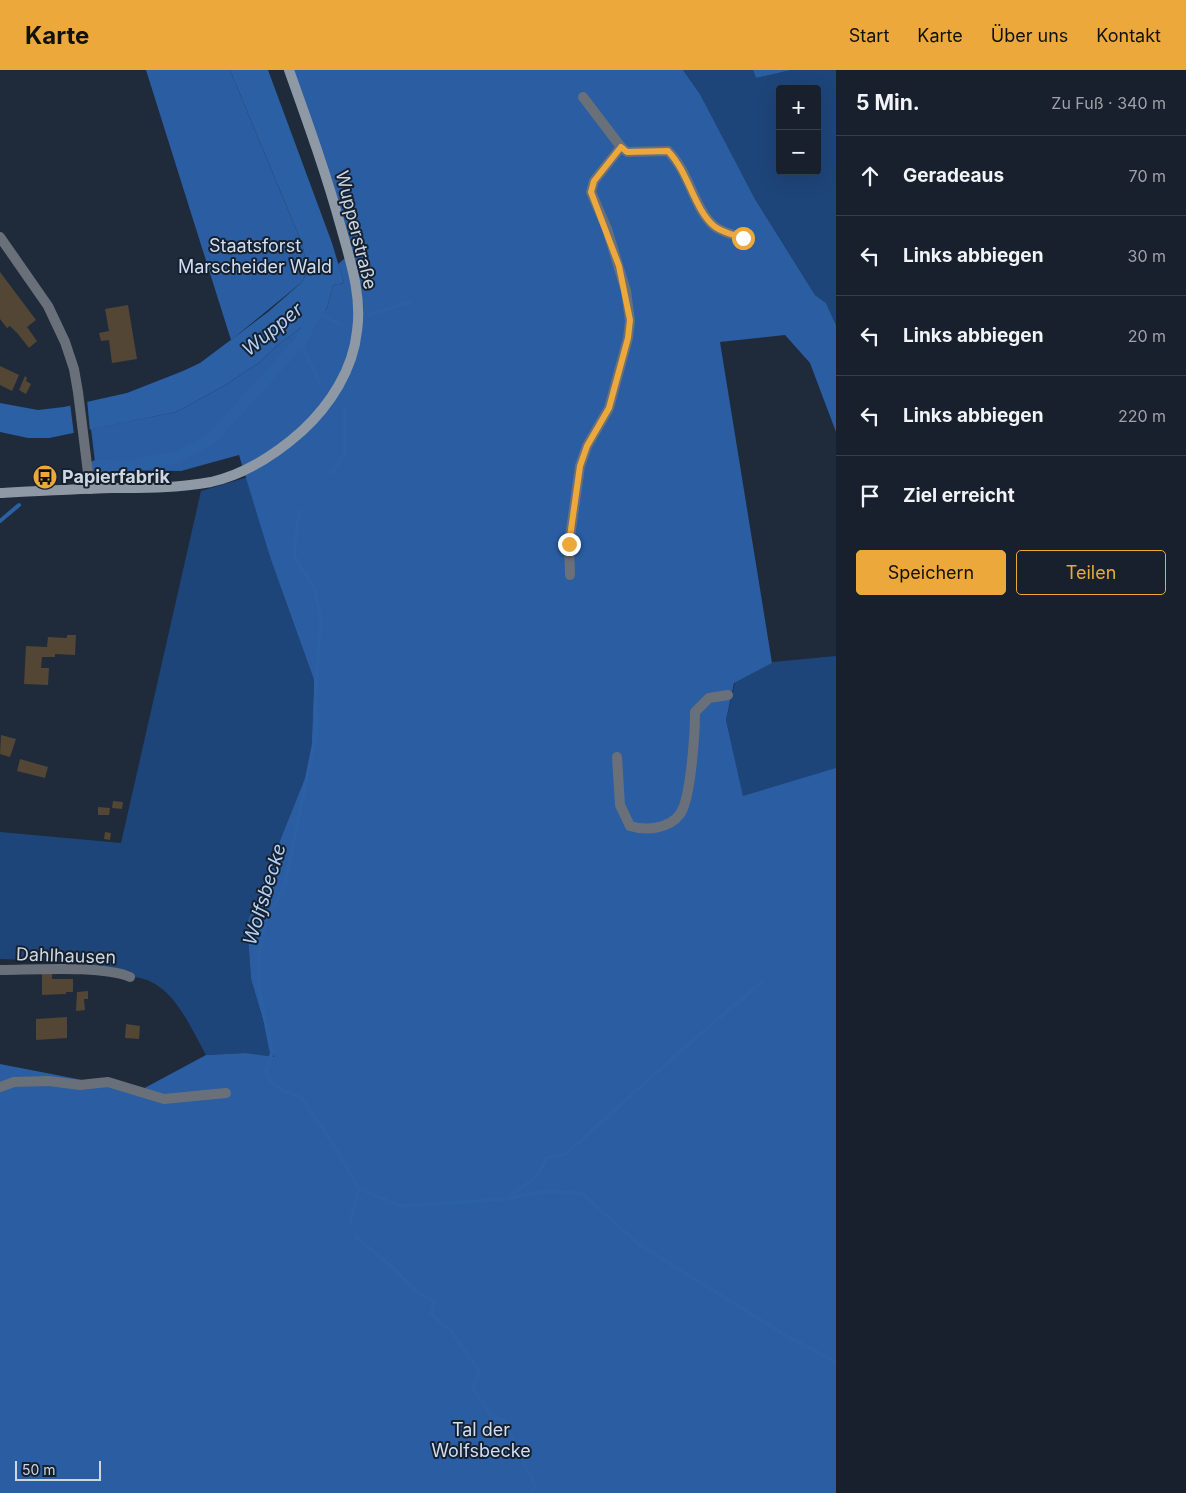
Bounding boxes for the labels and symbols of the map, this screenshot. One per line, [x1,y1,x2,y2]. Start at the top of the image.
street label: Wupperstraße [332,168,381,291]
route start [732,227,755,250]
park label: Staatsforst Marscheider Wald [178,235,332,277]
water label: Wupper [237,297,308,361]
bus stop icon: Papierfabrik [32,464,58,490]
place label: Papierfabrik [62,466,170,487]
route end [558,533,581,556]
water label: Wolfsbecke [238,841,291,948]
street label: Dahlhausen [16,943,116,968]
park label: Tal der Wolfsbecke [431,1419,531,1461]
scale bar [15,1458,101,1481]

